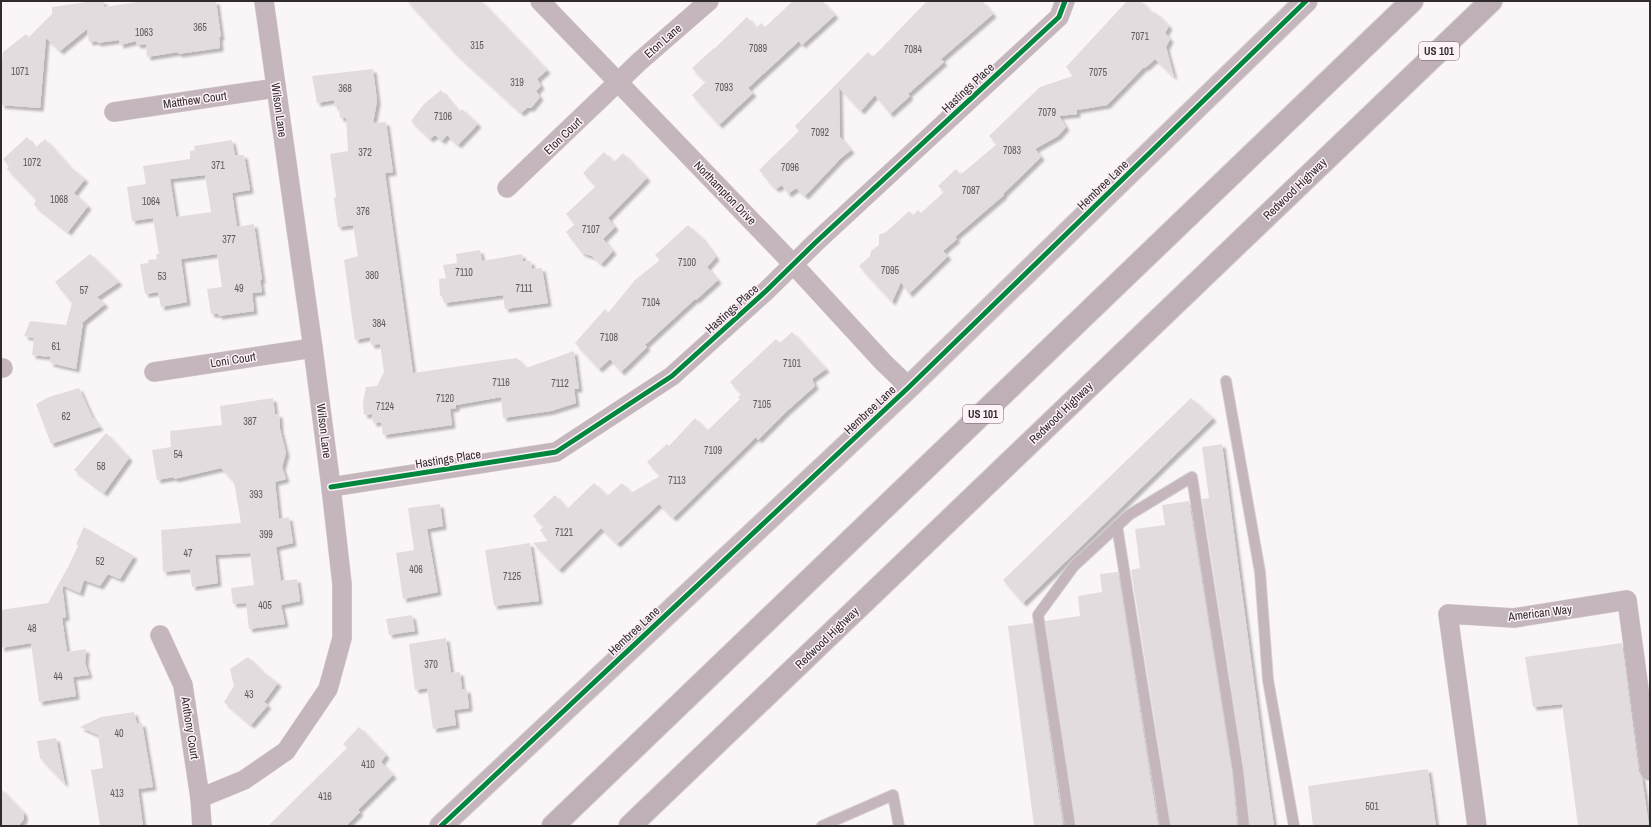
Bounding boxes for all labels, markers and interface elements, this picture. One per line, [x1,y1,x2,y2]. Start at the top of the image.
street label: Eton Lane [641,20,685,62]
house number: 365 [193,21,207,34]
house number: 1063 [135,26,154,39]
house number: 7071 [1131,30,1150,43]
house number: 315 [470,39,484,52]
house number: 7089 [749,42,768,55]
road number: US 101 [1419,42,1459,60]
house number: 7084 [904,43,923,56]
street label: Hastings Place [938,60,998,116]
house number: 1071 [11,65,30,78]
house number: 7075 [1089,66,1108,79]
house number: 319 [510,76,524,89]
house number: 7093 [715,81,734,94]
street label: Wilson Lane [267,82,291,138]
house number: 368 [338,82,352,95]
street label: Matthew Court [162,88,228,112]
house number: 7079 [1038,106,1057,119]
house number: 7106 [434,110,453,123]
street label: Eton Court [541,114,586,158]
house number: 7092 [811,126,830,139]
house number: 7083 [1003,144,1022,157]
house number: 372 [358,146,372,159]
street label: Redwood Highway [1260,155,1330,223]
house number: 1072 [23,156,42,169]
street label: Hembree Lane [1074,157,1132,213]
street label: Northampton Drive [690,158,760,228]
house number: 371 [211,159,225,172]
house number: 7096 [781,161,800,174]
house number: 7087 [962,184,981,197]
house number: 1068 [50,193,69,206]
house number: 1064 [142,195,161,208]
house number: 376 [356,205,370,218]
house number: 7107 [582,223,601,236]
house number: 377 [222,233,236,246]
house number: 7100 [678,256,697,269]
house number: 7095 [881,264,900,277]
house number: 7110 [455,266,473,279]
house number: 380 [365,269,379,282]
house number: 53 [157,270,167,283]
street label: Hastings Place [702,281,762,337]
house number: 49 [234,282,244,295]
house number: 7111 [515,282,533,295]
house number: 57 [79,284,89,297]
house number: 7104 [642,296,661,309]
house number: 384 [372,317,386,330]
house number: 7108 [600,331,619,344]
house number: 61 [51,340,61,353]
street label: Loni Court [209,348,257,371]
house number: 7101 [783,357,802,370]
house number: 7116 [492,376,510,389]
house number: 7112 [551,377,569,390]
street label: Redwood Highway [1026,379,1096,447]
street label: Hembree Lane [841,382,899,438]
house number: 7120 [436,392,455,405]
house number: 7105 [753,398,772,411]
house number: 7124 [376,400,395,413]
street label: Wilson Lane [313,403,335,459]
road number: US 101 [963,405,1003,423]
house number: 62 [61,410,71,423]
house number: 387 [243,415,257,428]
house number: 7109 [704,444,723,457]
street label: Hastings Place [414,446,482,472]
house number: 54 [173,448,183,461]
house number: 58 [96,460,106,473]
house number: 7113 [668,474,686,487]
house number: 393 [249,488,263,501]
house number: 7121 [555,526,574,539]
house number: 399 [259,528,273,541]
house number: 47 [183,547,193,560]
house number: 52 [95,555,105,568]
house number: 406 [409,563,423,576]
house number: 7125 [503,570,522,583]
house number: 405 [258,599,272,612]
street label: American Way [1506,601,1573,625]
street label: Hembree Lane [605,603,663,659]
street label: Redwood Highway [792,604,862,672]
house number: 48 [27,622,37,635]
house number: 370 [424,658,438,671]
house number: 44 [53,670,63,683]
house number: 43 [244,688,254,701]
street label: Anthony Court [177,695,203,761]
house number: 40 [114,727,124,740]
house number: 410 [361,758,375,771]
house number: 413 [110,787,124,800]
house number: 416 [318,790,332,803]
house number: 501 [1365,800,1379,813]

